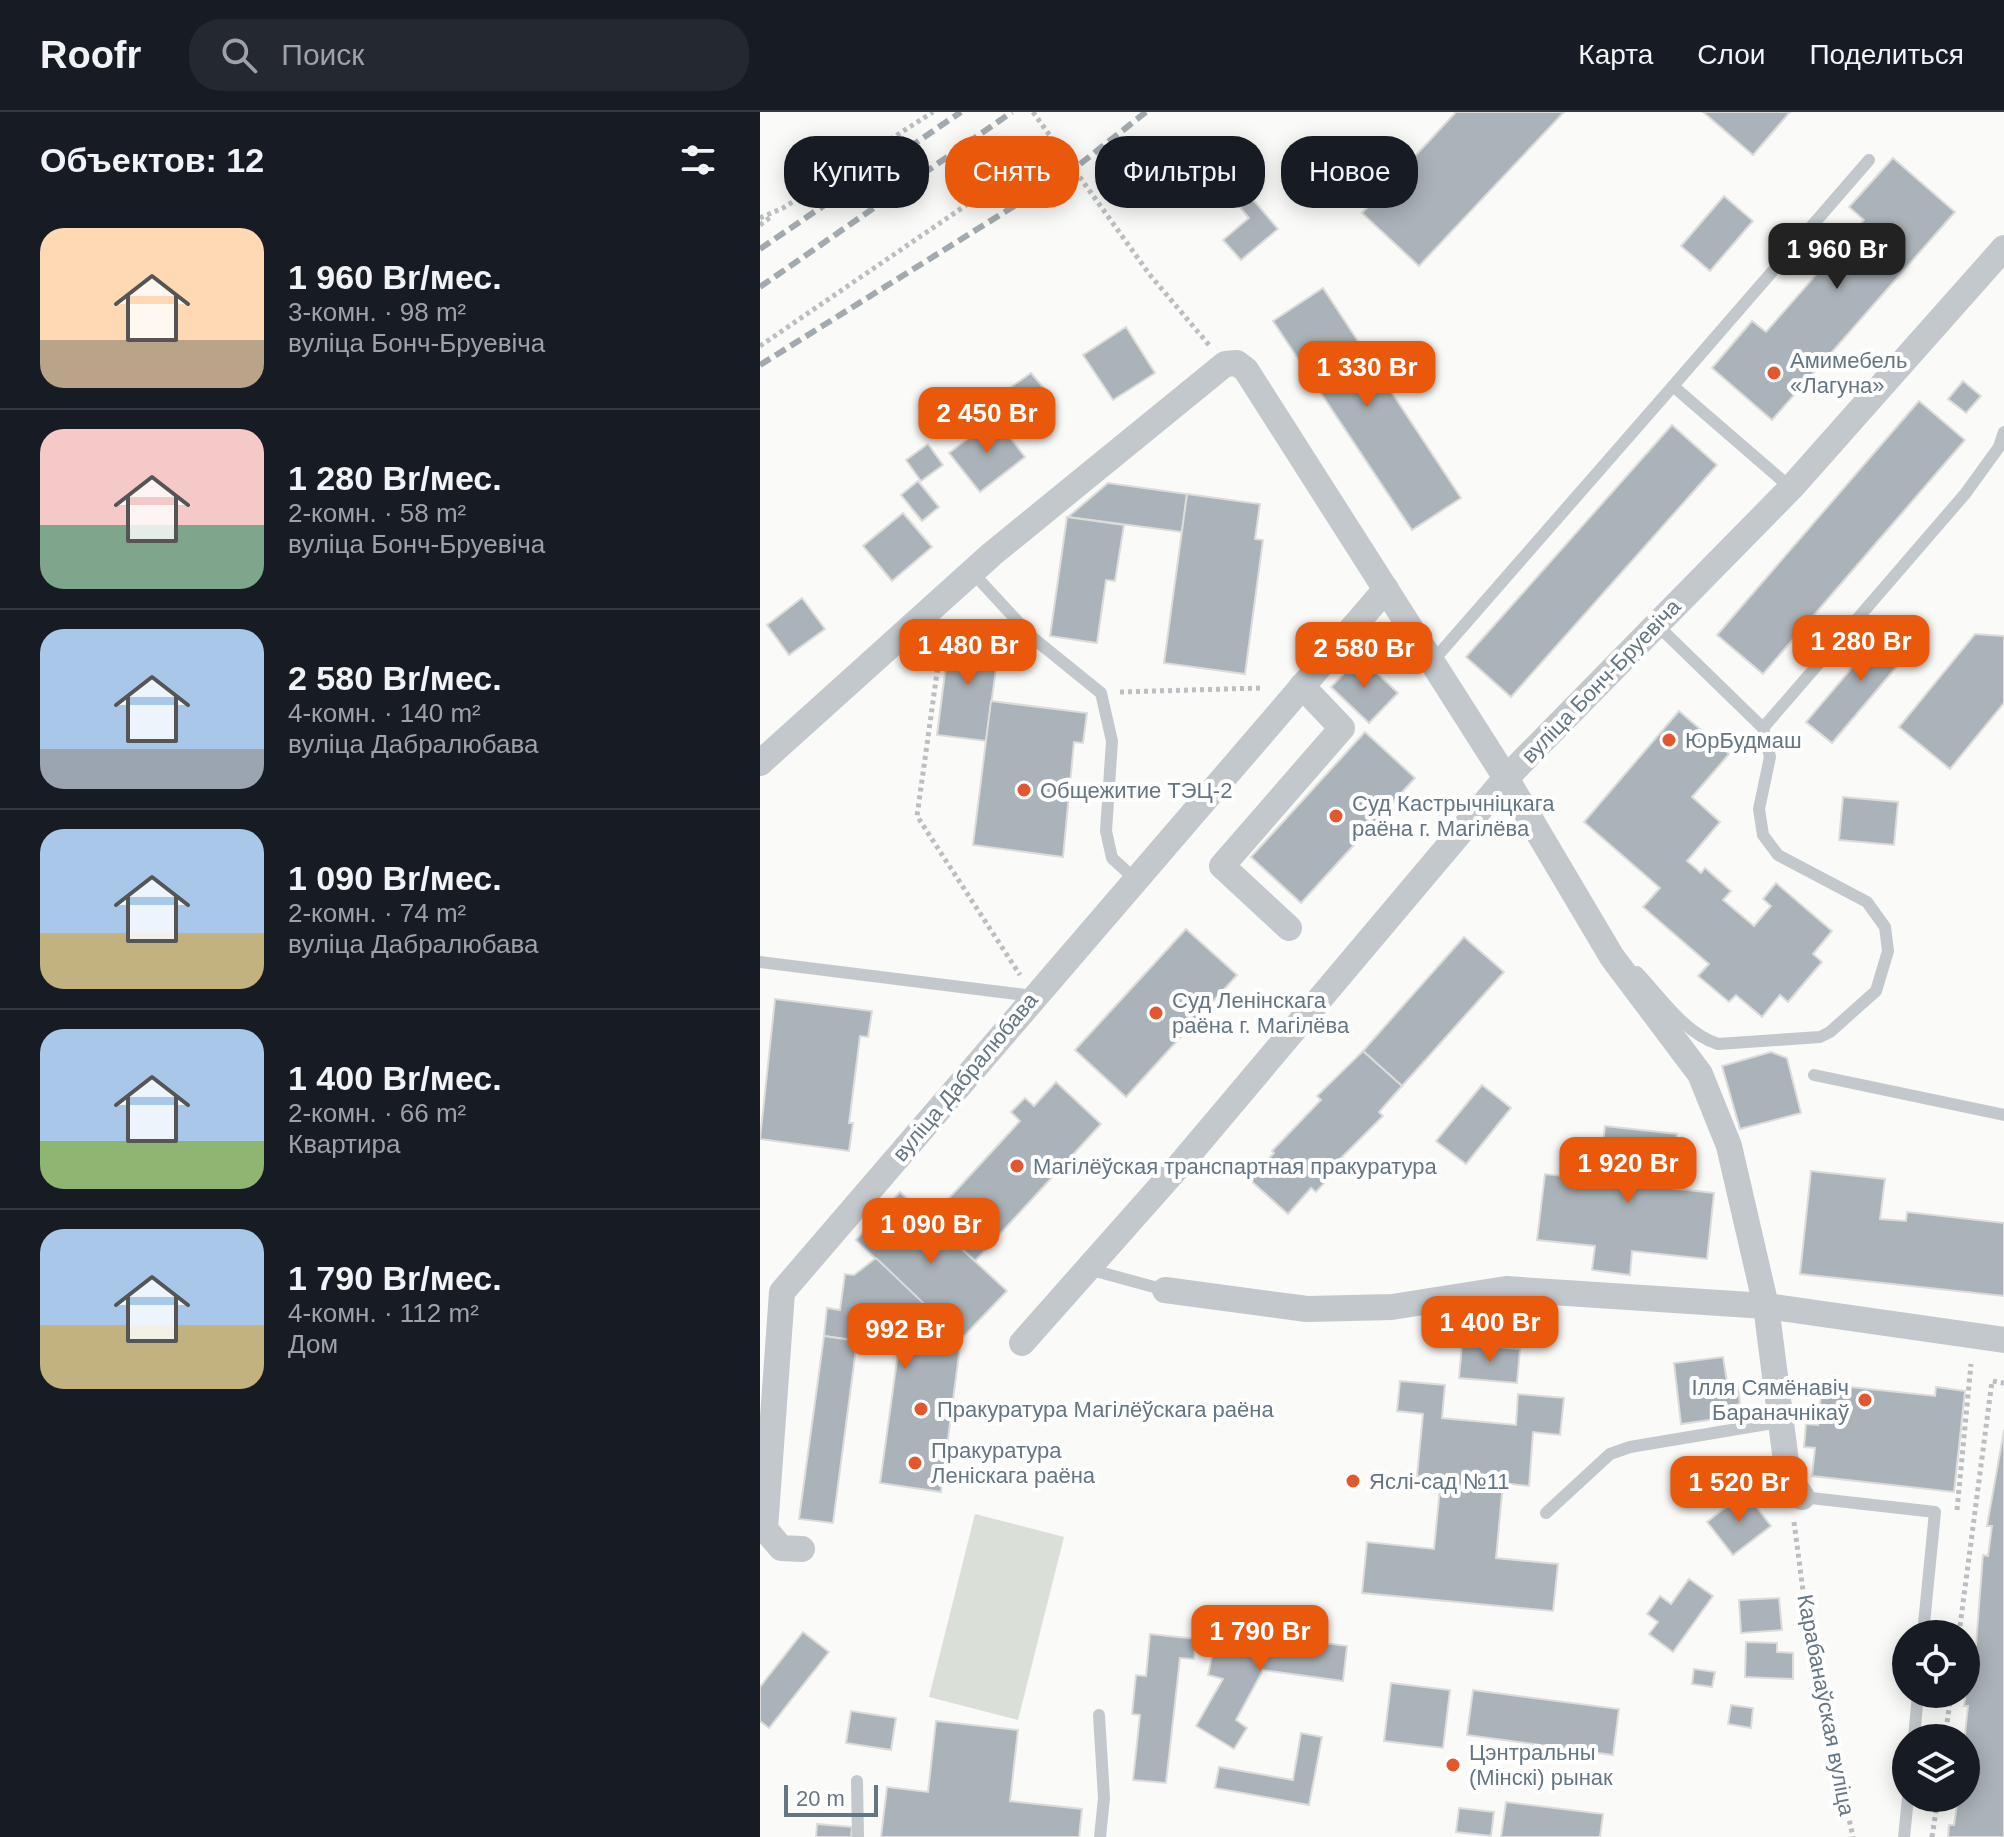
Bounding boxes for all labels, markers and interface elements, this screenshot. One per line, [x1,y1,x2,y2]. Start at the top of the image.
search box [189,19,749,91]
icon: search [217,33,261,77]
text: Roofr [40,34,141,76]
text: Поиск [281,38,364,71]
text: Карта [1578,39,1653,70]
text: Слои [1697,39,1765,70]
text: Поделиться [1809,39,1964,70]
chip: Купить [784,136,929,208]
chip: Снять [945,136,1079,208]
chip: Фильтры [1095,136,1265,208]
chip: Новое [1281,136,1418,208]
icon: filters [676,138,720,182]
text: Объектов: 12 [40,141,264,179]
pin: 1 960 Br [1754,223,1920,291]
text: 1 960 Br [1786,234,1888,264]
text: 1 960 Br/мес. [288,258,502,296]
icon: home [104,260,200,356]
text: 3-комн. · 98 m² [288,297,466,327]
text: вуліца Бонч-Бруевіча [288,328,545,358]
pin: 1 330 Br [1284,341,1450,409]
place label: Амимебель «Лагуна» [1790,348,1907,398]
text: 1 330 Br [1316,352,1418,382]
marker: Амимебель «Лагуна» [1765,364,1783,382]
pin: 2 450 Br [904,387,1070,455]
text: 2 450 Br [936,398,1038,428]
text: 1 280 Br/мес. [288,459,502,497]
icon: home [104,461,200,557]
text: 2-комн. · 58 m² [288,498,466,528]
text: вуліца Бонч-Бруевіча [288,529,545,559]
street label: вуліца Бонч-Бруевіча [1516,593,1686,768]
pin: 1 280 Br [1778,615,1944,683]
pin: 1 480 Br [885,619,1051,687]
pin: 2 580 Br [1281,622,1447,690]
text: 1 280 Br [1810,626,1912,656]
text: 1 480 Br [917,630,1019,660]
text: 2 580 Br [1313,633,1415,663]
text: 2 580 Br/мес. [288,659,502,697]
icon: home [104,661,200,757]
text: 4-комн. · 140 m² [288,698,481,728]
place label: ЮрБудмаш [1685,728,1802,753]
text: вуліца Дабралюбава [288,729,538,759]
marker: ЮрБудмаш [1660,731,1678,749]
place label: Общежитие ТЭЦ-2 [1040,778,1232,803]
marker: Общежитие ТЭЦ-2 [1015,781,1033,799]
place label: Суд Кастрычніцкага раёна г. Магілёва [1352,791,1555,841]
marker: Суд Кастрычніцкага раёна г. Магілёва [1327,807,1345,825]
text: 1 090 Br/мес. [288,859,502,897]
icon: home [104,861,200,957]
text: 2-комн. · 74 m² [288,898,466,928]
text: вуліца Дабралюбава [288,929,538,959]
street label: вуліца Дабралюбава [887,987,1043,1166]
place label: Суд Ленінскага раёна г. Магілёва [1172,988,1350,1038]
marker: Суд Ленінскага раёна г. Магілёва [1147,1004,1165,1022]
text: 1 400 Br/мес. [288,1059,502,1097]
icon: home [104,1061,200,1157]
text: 2-комн. · 66 m² [288,1098,466,1128]
text: Квартира [288,1129,400,1159]
pin: 1 920 Br [1545,1137,1711,1205]
text: 1 920 Br [1577,1148,1679,1178]
place label: Магілёўская транспартная пракуратура [1033,1154,1438,1179]
marker: Магілёўская транспартная пракуратура [1008,1157,1026,1175]
pin: 1 090 Br [848,1198,1014,1266]
text: 1 090 Br [880,1209,982,1239]
text: 1 790 Br/мес. [288,1259,502,1297]
icon: home [104,1261,200,1357]
pin: 1 400 Br [1407,1296,1573,1364]
text: 4-комн. · 112 m² [288,1298,479,1328]
pin: 992 Br [840,1303,970,1371]
text: 1 400 Br [1439,1307,1541,1337]
text: 992 Br [865,1314,945,1344]
text: Дом [288,1329,338,1359]
place label: Ілля Сямёнавіч Бараначнікаў [1692,1375,1849,1425]
marker: Ілля Сямёнавіч Бараначнікаў [1856,1391,1874,1409]
place label: Пракуратура Магілёўскага раёна [937,1397,1274,1422]
marker: Пракуратура Магілёўскага раёна [912,1400,930,1418]
place label: Пракуратура Леніскага раёна [931,1438,1096,1488]
marker: Пракуратура Леніскага раёна [906,1454,924,1472]
pin: 1 520 Br [1656,1456,1822,1524]
text: 1 520 Br [1688,1467,1790,1497]
place label: Яслі-сад №11 [1369,1469,1510,1494]
marker: Яслі-сад №11 [1344,1472,1362,1490]
street label: Карабанаўская вуліца [1792,1592,1860,1819]
pin: 1 790 Br [1177,1605,1343,1673]
text: 1 790 Br [1209,1616,1311,1646]
map controls [1892,1620,1980,1812]
button: locate [1892,1620,1980,1708]
button: layers [1892,1724,1980,1812]
place label: Цэнтральны (Мінскі) рынак [1469,1740,1613,1790]
marker: Цэнтральны (Мінскі) рынак [1444,1756,1462,1774]
scale bar [784,1781,878,1817]
text: 20 m [796,1786,845,1811]

